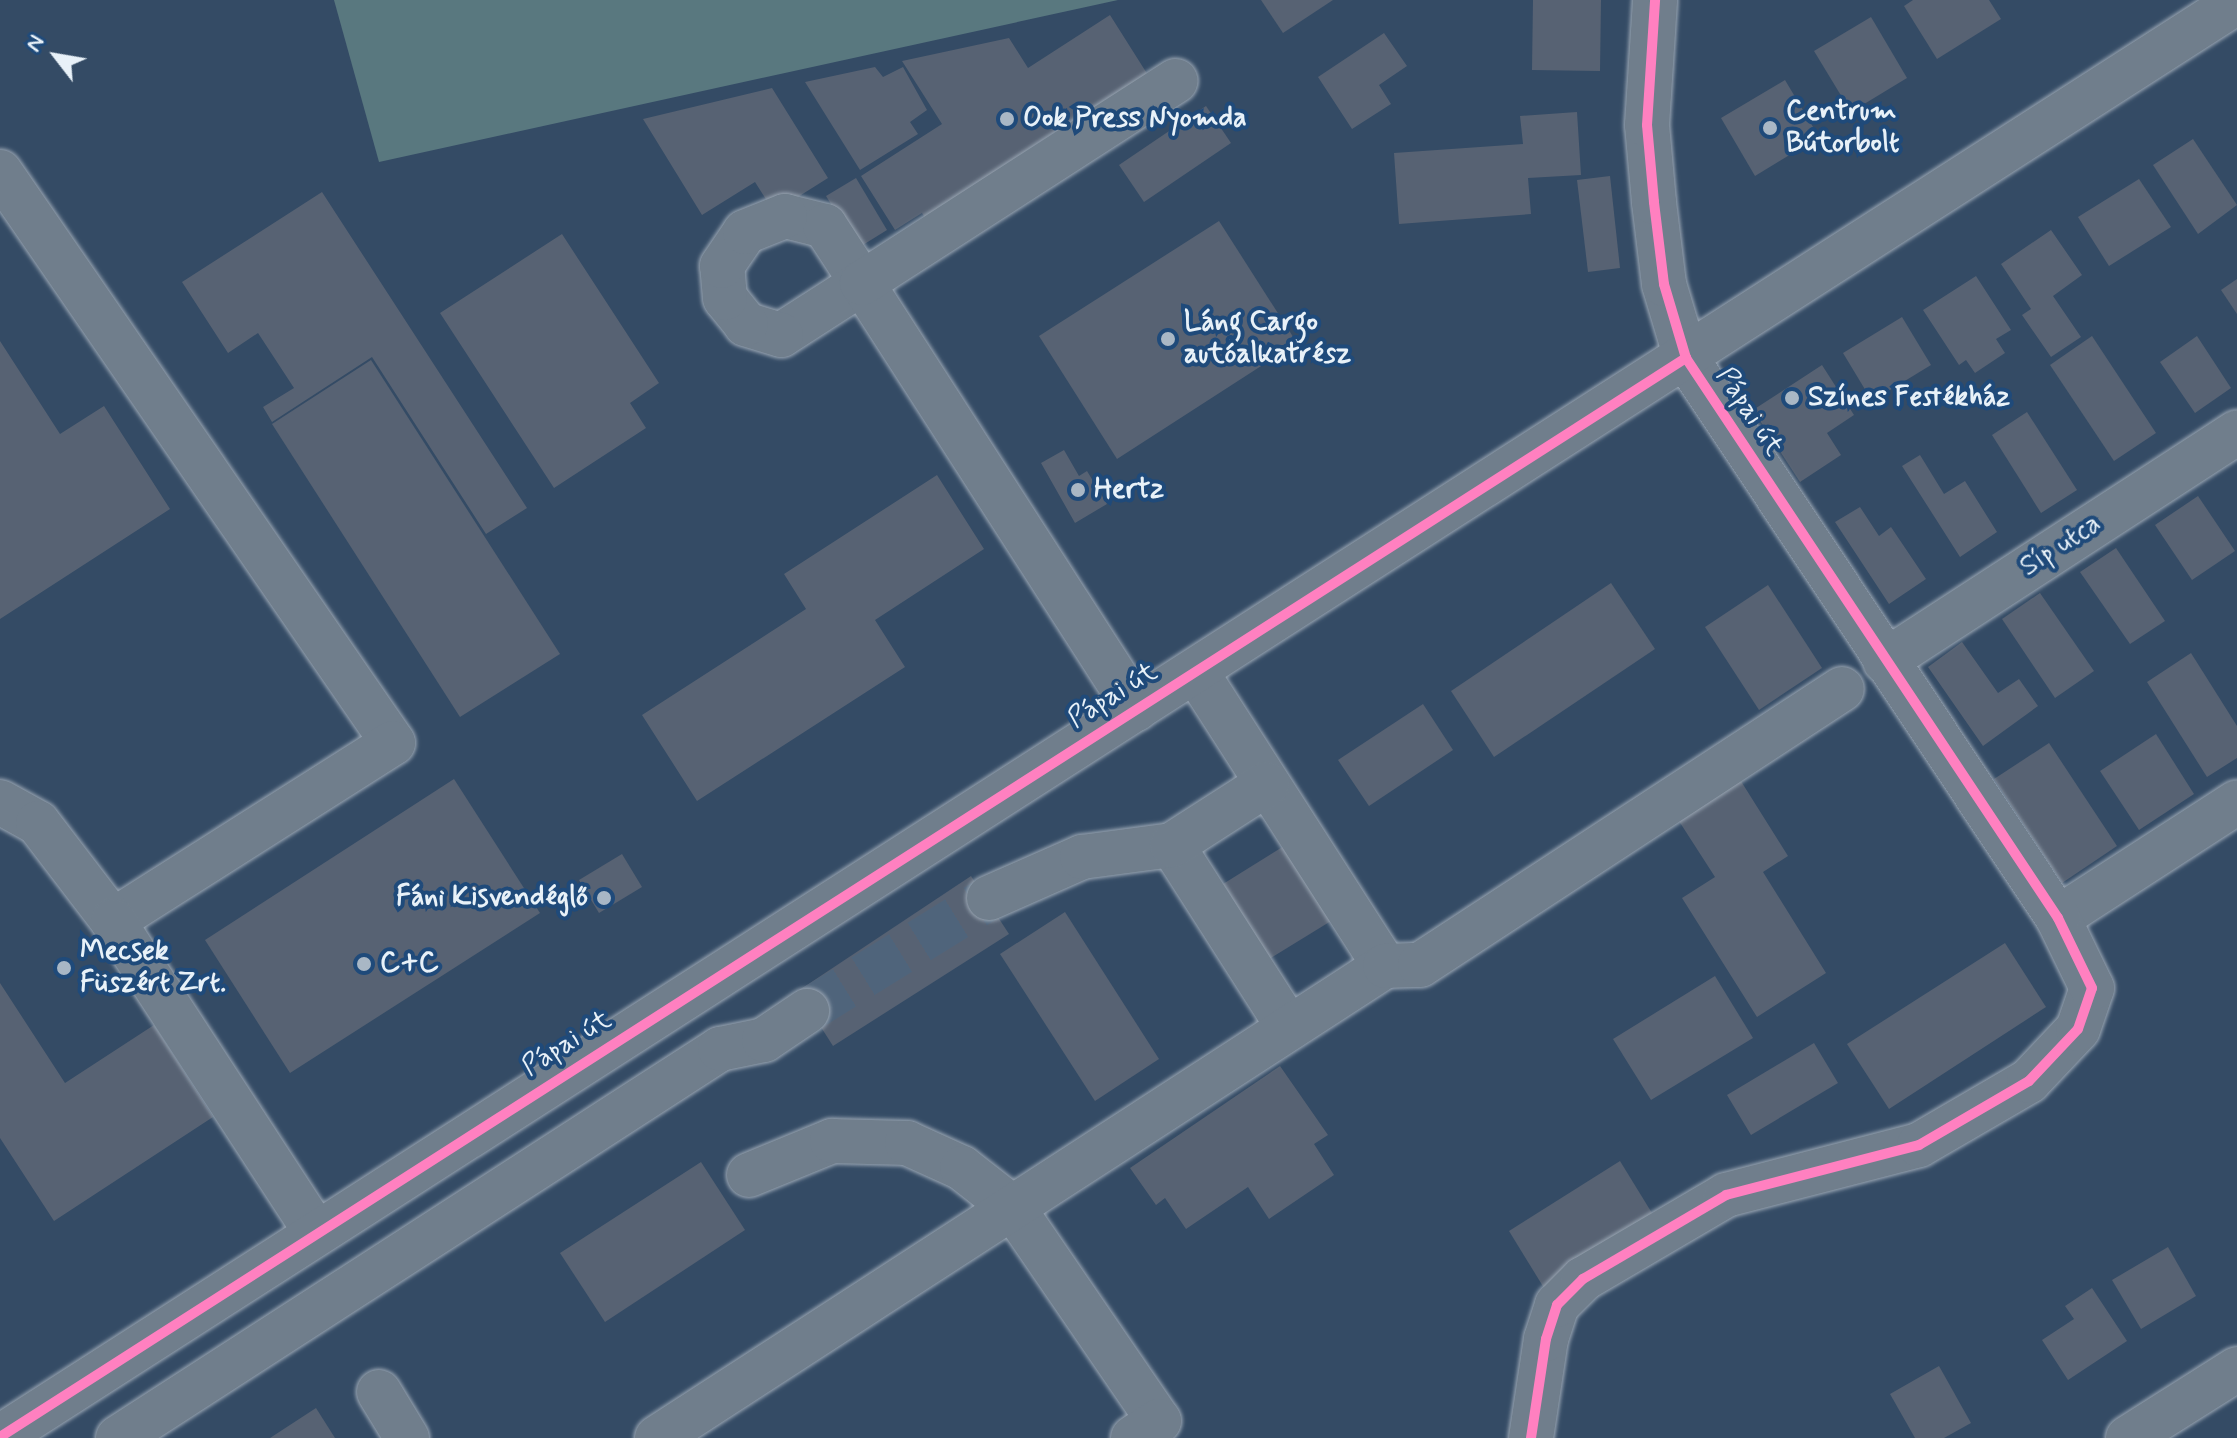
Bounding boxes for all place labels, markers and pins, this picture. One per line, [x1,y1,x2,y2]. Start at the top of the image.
place label: Centrum Bútorbolt [1786,95,1899,161]
place label: Ook Press Nyomda [1023,102,1248,136]
marker: Ook Press Nyomda [998,110,1016,128]
marker: Centrum Bútorbolt [1761,119,1779,137]
place label: Láng Cargo autóalkatrész [1184,306,1351,372]
marker: Láng Cargo autóalkatrész [1159,330,1177,348]
place label: Színes Festékház [1808,381,2010,415]
marker: Színes Festékház [1783,389,1801,407]
place label: Hertz [1094,473,1164,507]
marker: Hertz [1069,481,1087,499]
place label: Fáni Kisvendéglő [397,881,588,915]
marker: Fáni Kisvendéglő [595,889,613,907]
place label: Mecsek Füszért Zrt. [80,935,229,1001]
place label: C+C [380,947,439,981]
marker: C+C [355,955,373,973]
marker: Mecsek Füszért Zrt. [55,959,73,977]

